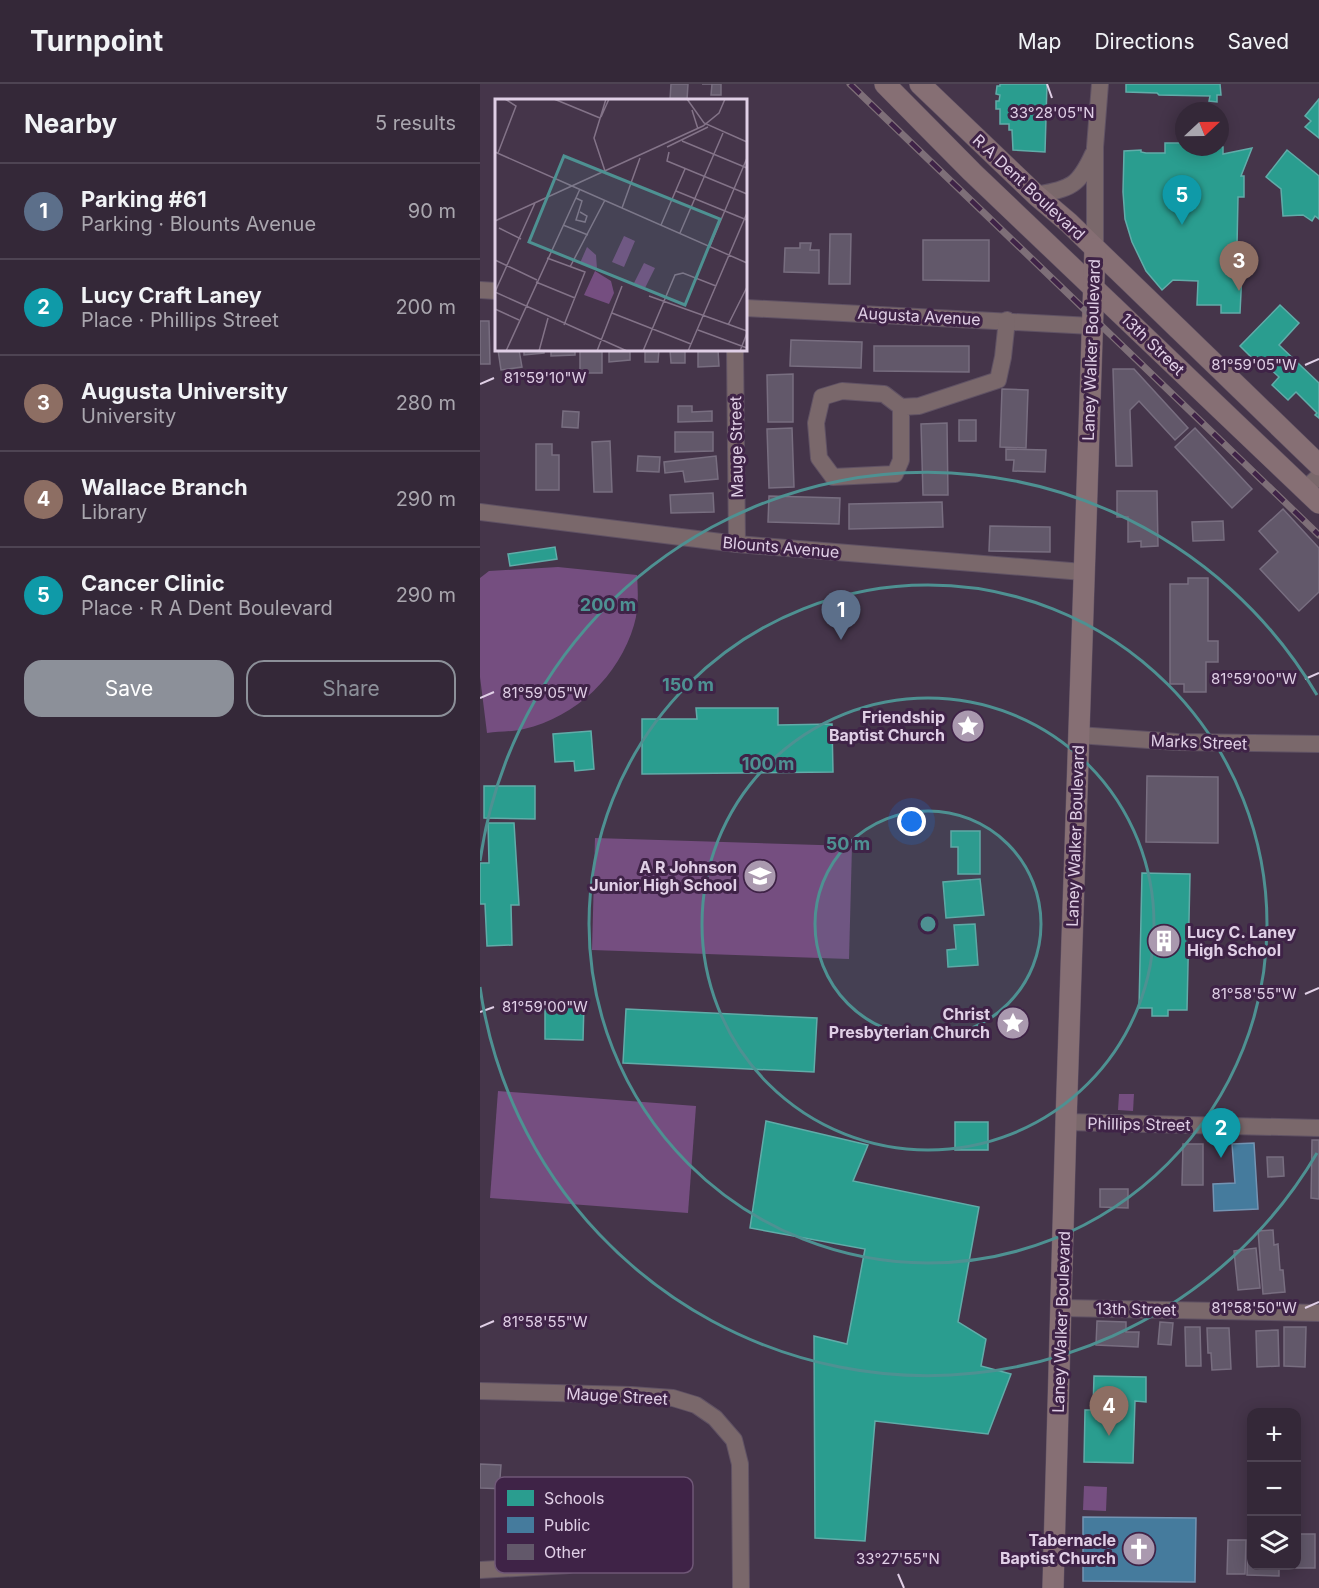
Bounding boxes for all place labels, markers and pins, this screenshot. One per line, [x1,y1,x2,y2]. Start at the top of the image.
pin: 5 [1162,176,1202,225]
pin: 3 [1220,242,1258,291]
pin: 1 [822,590,860,640]
place label: Friendship Baptist Church [829,707,945,745]
place icon: Friendship Baptist Church [950,708,986,744]
place label: A R Johnson Junior High School [589,857,737,895]
school or university icon: A R Johnson Junior High School [742,858,778,894]
centre of rings [918,914,938,934]
place label: Lucy C. Laney High School [1187,922,1297,960]
building icon: Lucy C. Laney High School [1146,923,1182,959]
place label: Christ Presbyterian Church [829,1004,990,1042]
place icon: Christ Presbyterian Church [995,1005,1031,1041]
pin: 2 [1202,1108,1240,1158]
pin: 4 [1090,1386,1128,1436]
place label: Tabernacle Baptist Church [1000,1530,1116,1568]
church icon: Tabernacle Baptist Church [1121,1531,1157,1567]

